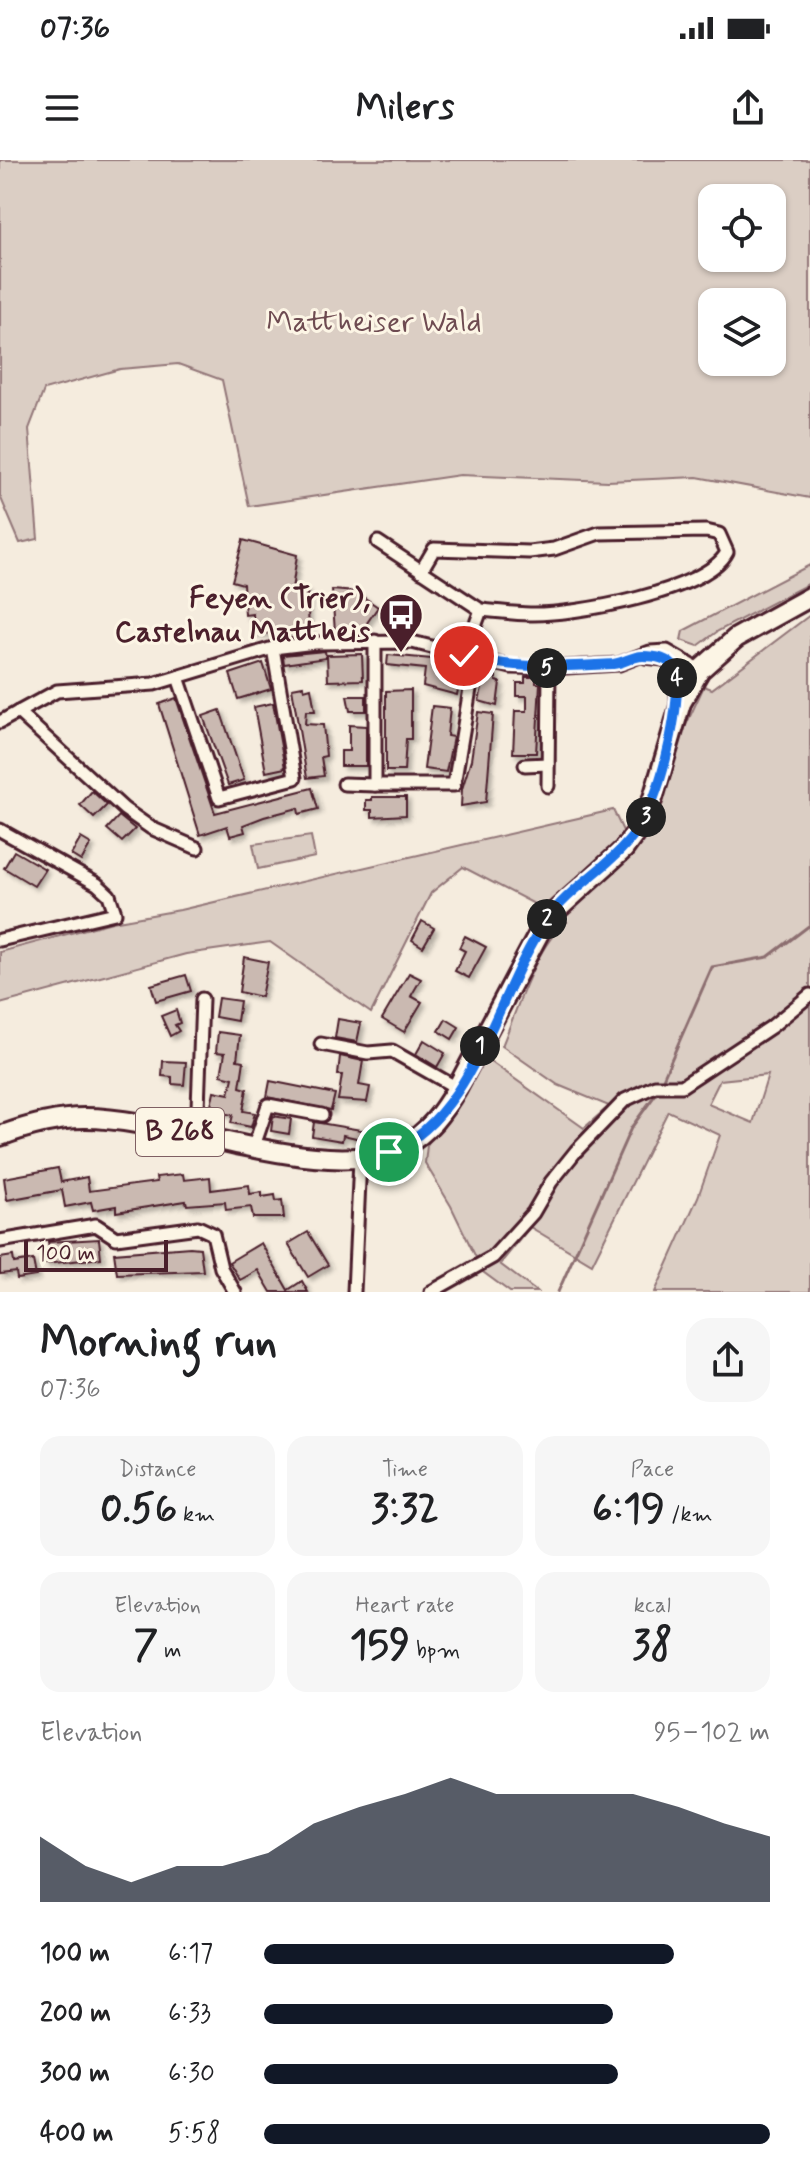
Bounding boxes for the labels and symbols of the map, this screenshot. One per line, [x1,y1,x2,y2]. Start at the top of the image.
park label: Mattheiser Wald [266,303,482,342]
place label: Feyen (Trier), Castelnau Mattheis [115,579,371,652]
bus stop icon: Feyen (Trier), Castelnau Mattheis [377,591,425,654]
pin [430,622,498,690]
pin: 5 [527,648,567,688]
pin: 4 [657,658,697,698]
pin: 3 [626,797,666,837]
pin: 2 [527,899,567,939]
pin: 1 [460,1026,500,1066]
road number: B 268 [136,1108,224,1156]
pin [355,1118,423,1186]
scale bar [24,1236,168,1272]

